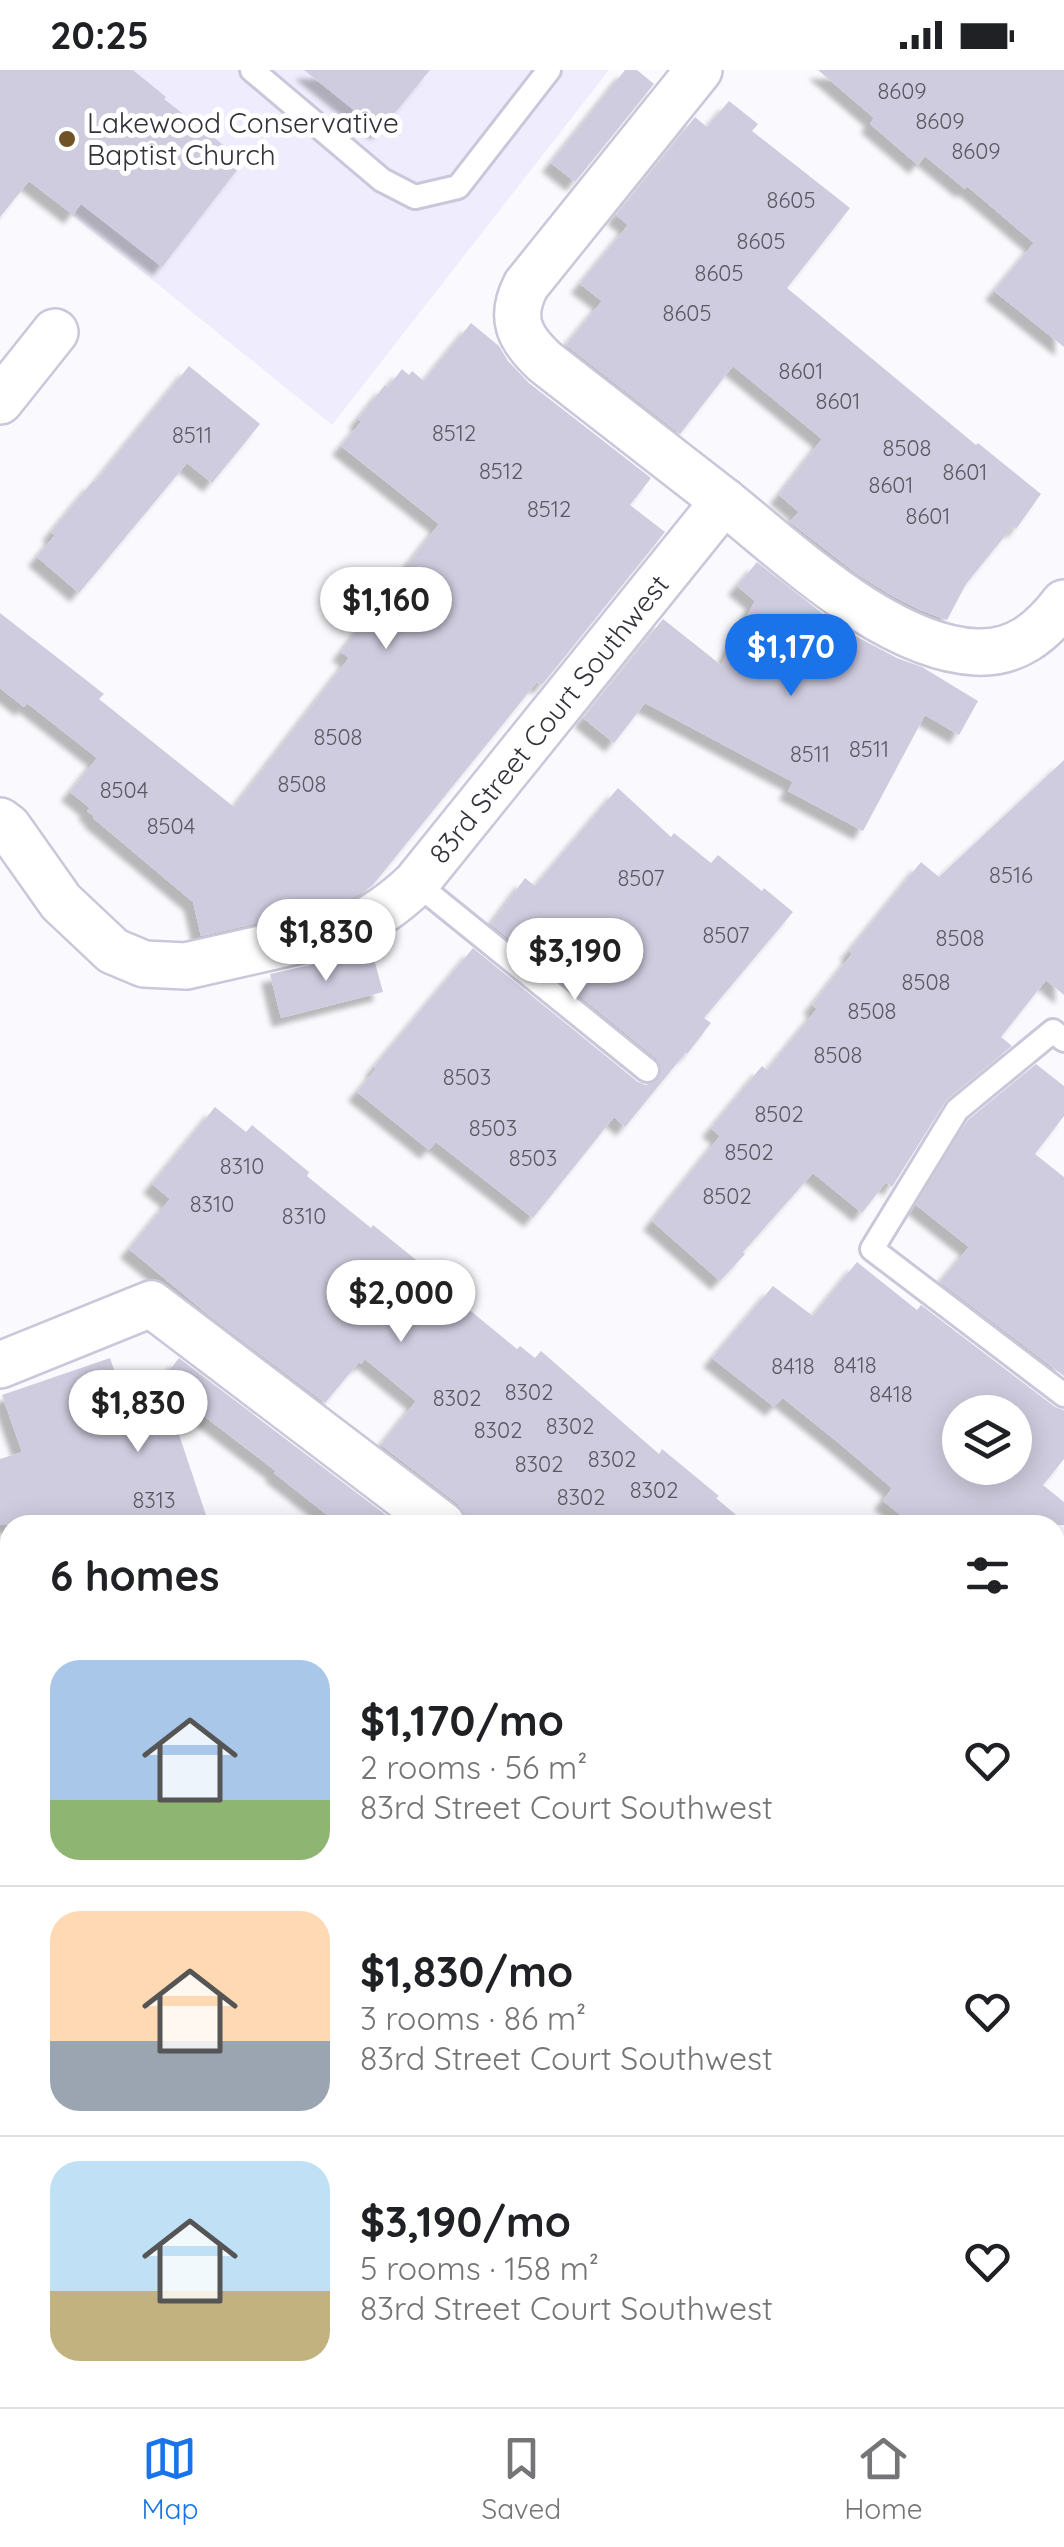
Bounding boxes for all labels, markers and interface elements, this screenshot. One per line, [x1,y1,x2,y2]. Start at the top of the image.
text: 20:25 [50,11,149,59]
house number: 8609 [877,77,927,105]
place label: Lakewood Conservative Baptist Church [87,105,399,172]
house number: 8609 [915,107,965,135]
marker: Lakewood Conservative Baptist Church [56,128,78,150]
house number: 8609 [951,137,1001,165]
house number: 8605 [767,186,815,214]
house number: 8605 [737,227,785,255]
house number: 8605 [695,259,743,287]
house number: 8605 [663,299,711,327]
house number: 8601 [779,357,823,385]
house number: 8601 [816,387,860,415]
house number: 8512 [432,419,476,447]
house number: 8511 [172,421,212,449]
house number: 8508 [883,434,931,462]
house number: 8512 [479,457,523,485]
house number: 8601 [943,458,987,486]
house number: 8601 [869,471,913,499]
house number: 8512 [527,495,571,523]
house number: 8601 [906,502,950,530]
pin: $1,160 [305,567,467,652]
street label: 83rd Street Court Southwest [421,567,676,870]
text: $1,160 [342,579,430,619]
pin: $1,170 [710,614,872,699]
text: $1,170 [747,626,835,666]
house number: 8508 [314,723,362,751]
house number: 8511 [849,735,889,763]
house number: 8511 [790,740,830,768]
house number: 8508 [278,770,326,798]
house number: 8504 [100,776,148,804]
house number: 8504 [147,812,195,840]
house number: 8516 [989,861,1033,889]
house number: 8507 [617,864,665,892]
pin: $1,830 [245,899,407,984]
text: $1,830 [279,911,373,951]
pin: $3,190 [494,918,656,1003]
house number: 8507 [702,921,750,949]
house number: 8508 [936,924,984,952]
text: $3,190 [528,930,622,970]
house number: 8508 [902,968,950,996]
house number: 8508 [848,997,896,1025]
house number: 8508 [814,1041,862,1069]
house number: 8503 [443,1063,491,1091]
house number: 8502 [754,1100,804,1128]
house number: 8503 [469,1114,517,1142]
house number: 8502 [724,1138,774,1166]
house number: 8503 [509,1144,557,1172]
house number: 8310 [220,1152,264,1180]
house number: 8502 [702,1182,752,1210]
house number: 8310 [190,1190,234,1218]
house number: 8310 [282,1202,326,1230]
pin: $2,000 [320,1260,482,1345]
text: $2,000 [348,1272,454,1312]
house number: 8418 [833,1351,877,1379]
house number: 8418 [771,1352,815,1380]
pin: $1,830 [57,1370,219,1455]
house number: 8302 [505,1378,553,1406]
house number: 8418 [869,1380,913,1408]
text: $1,830 [91,1382,185,1422]
house number: 8302 [433,1384,481,1412]
map controls [942,1395,1032,1485]
button: layers [942,1395,1032,1485]
house number: 8302 [546,1412,594,1440]
house number: 8302 [474,1416,522,1444]
house number: 8302 [588,1445,636,1473]
house number: 8302 [515,1450,563,1478]
house number: 8302 [630,1476,678,1504]
house number: 8302 [557,1483,605,1511]
house number: 8313 [132,1486,176,1514]
icon: filters [960,1548,1015,1603]
text: 6 homes [50,1549,220,1602]
text: $1,170/mo [360,1694,564,1747]
icon: home [130,1700,250,1820]
icon: heart [960,1733,1015,1788]
text: 2 rooms · 56 m² [360,1747,587,1787]
text: 83rd Street Court Southwest [360,1787,773,1827]
text: $1,830/mo [360,1945,573,1998]
icon: home [130,1951,250,2071]
icon: heart [960,1984,1015,2039]
text: 3 rooms · 86 m² [360,1998,586,2038]
text: 83rd Street Court Southwest [360,2038,773,2078]
text: $3,190/mo [360,2195,571,2248]
icon: home [130,2201,250,2321]
icon: heart [960,2234,1015,2289]
text: 5 rooms · 158 m² [360,2248,599,2288]
text: 83rd Street Court Southwest [360,2288,773,2328]
tab: Map [141,2431,199,2526]
tab: Saved [481,2431,561,2526]
tab: Home [844,2431,923,2526]

